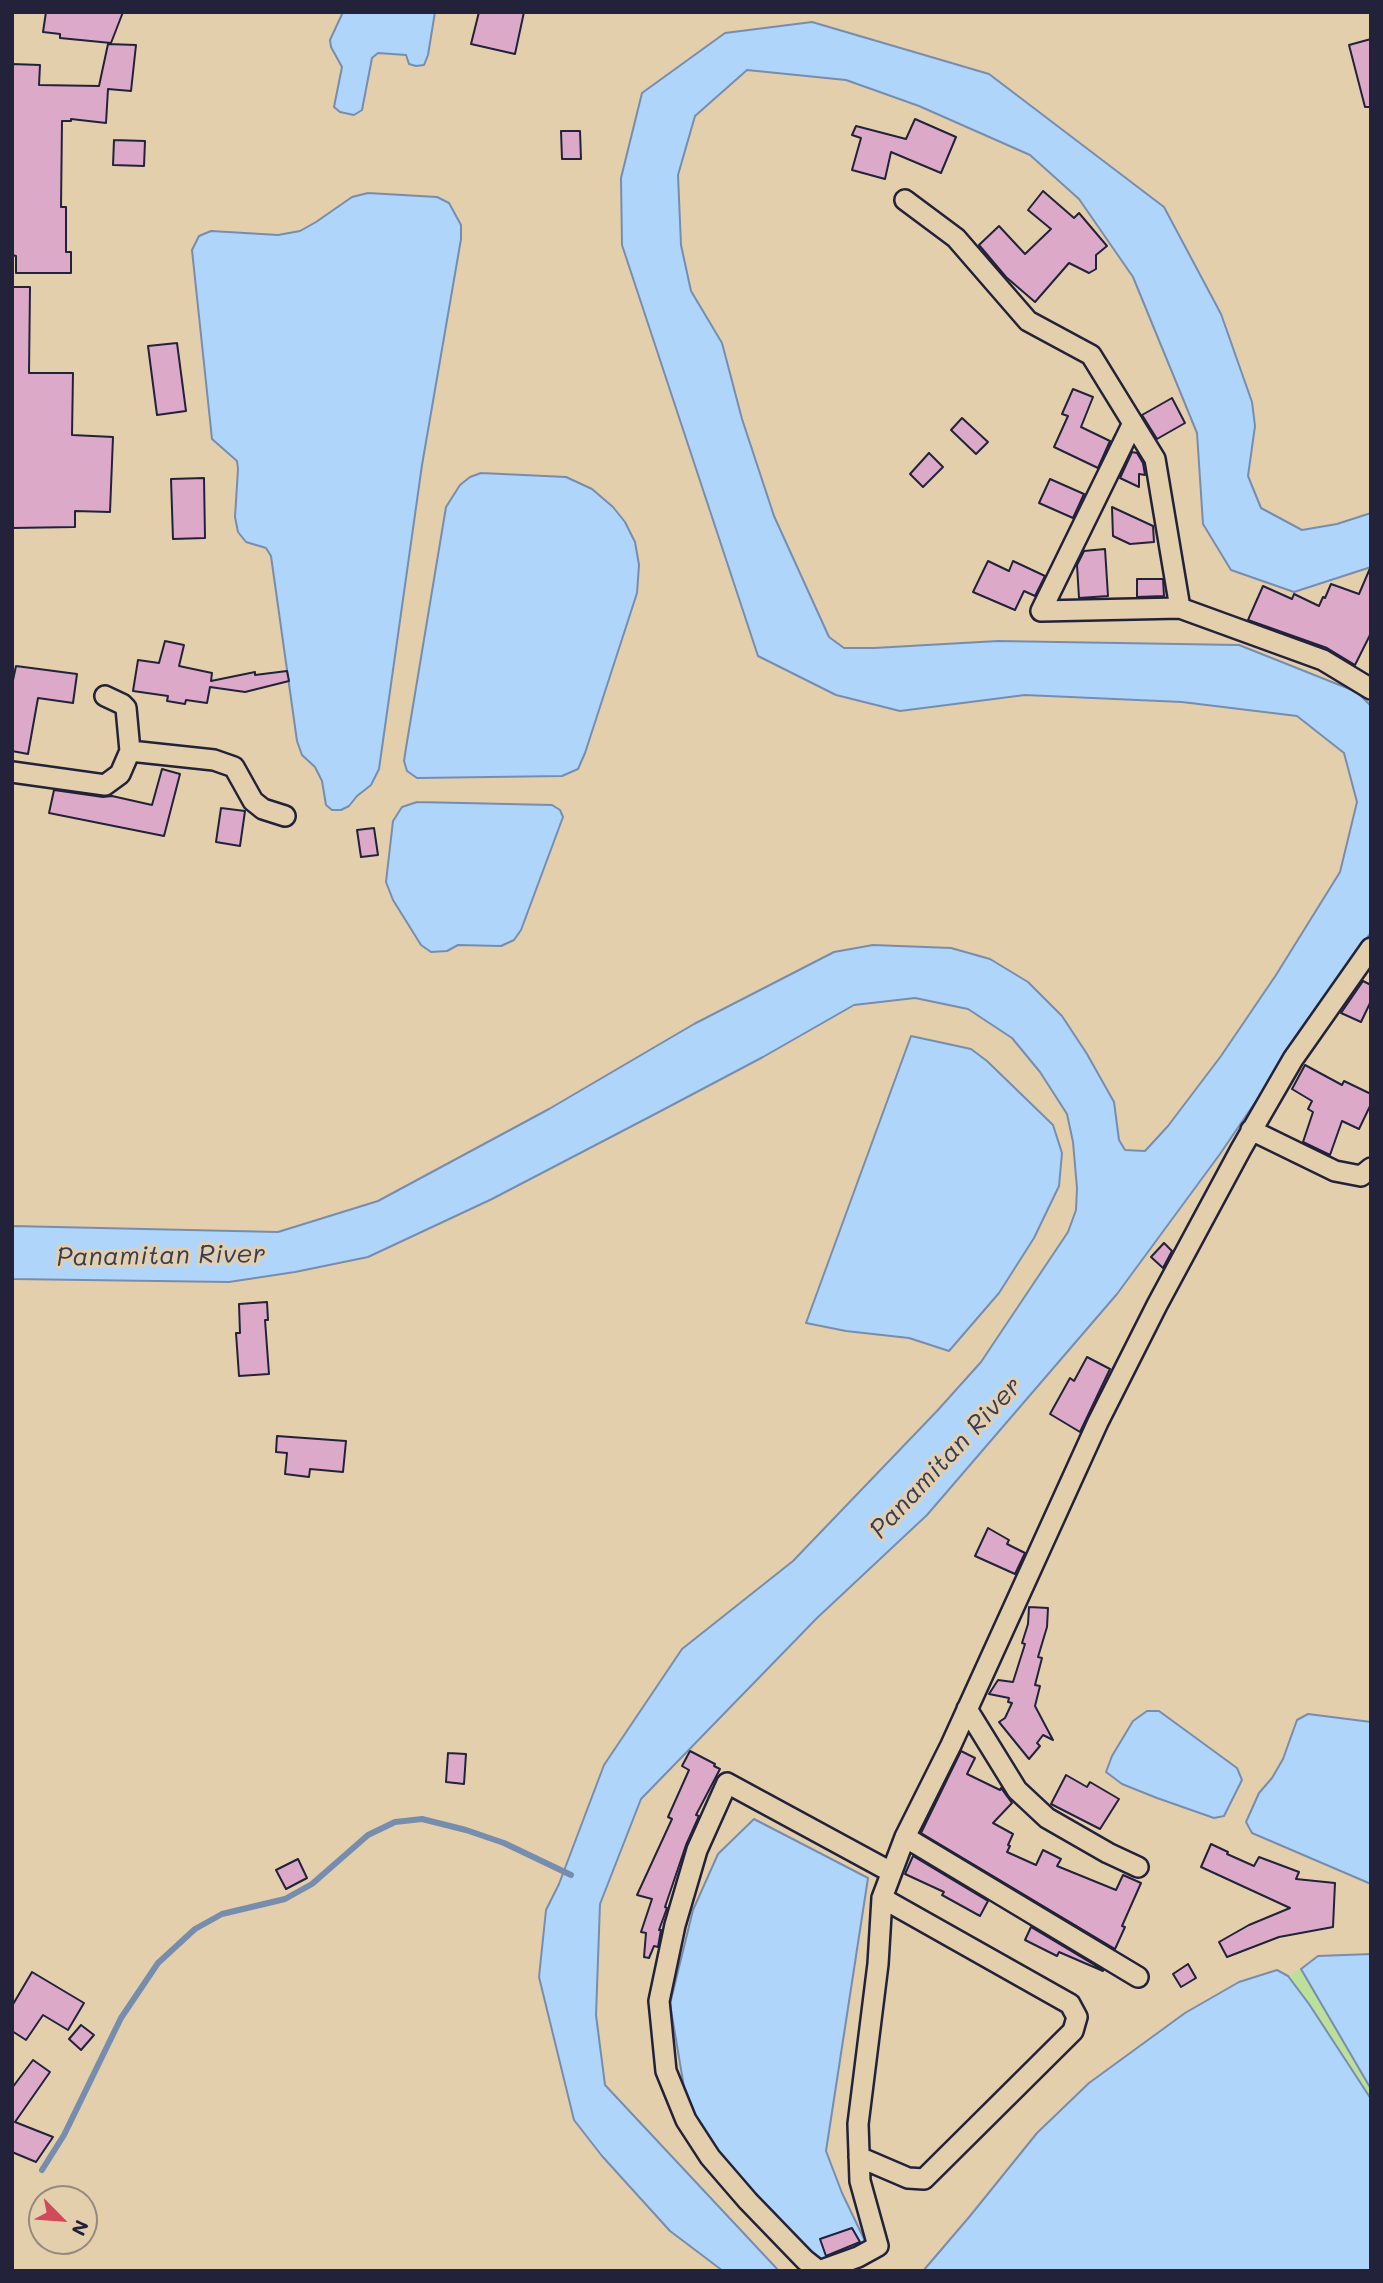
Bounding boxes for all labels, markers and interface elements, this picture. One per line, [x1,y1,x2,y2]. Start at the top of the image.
water label: Panamitan River [56,1239,266,1273]
water label: Panamitan River [863,1371,1029,1545]
north arrow [28,2185,98,2255]
text: N [66,2216,95,2240]

